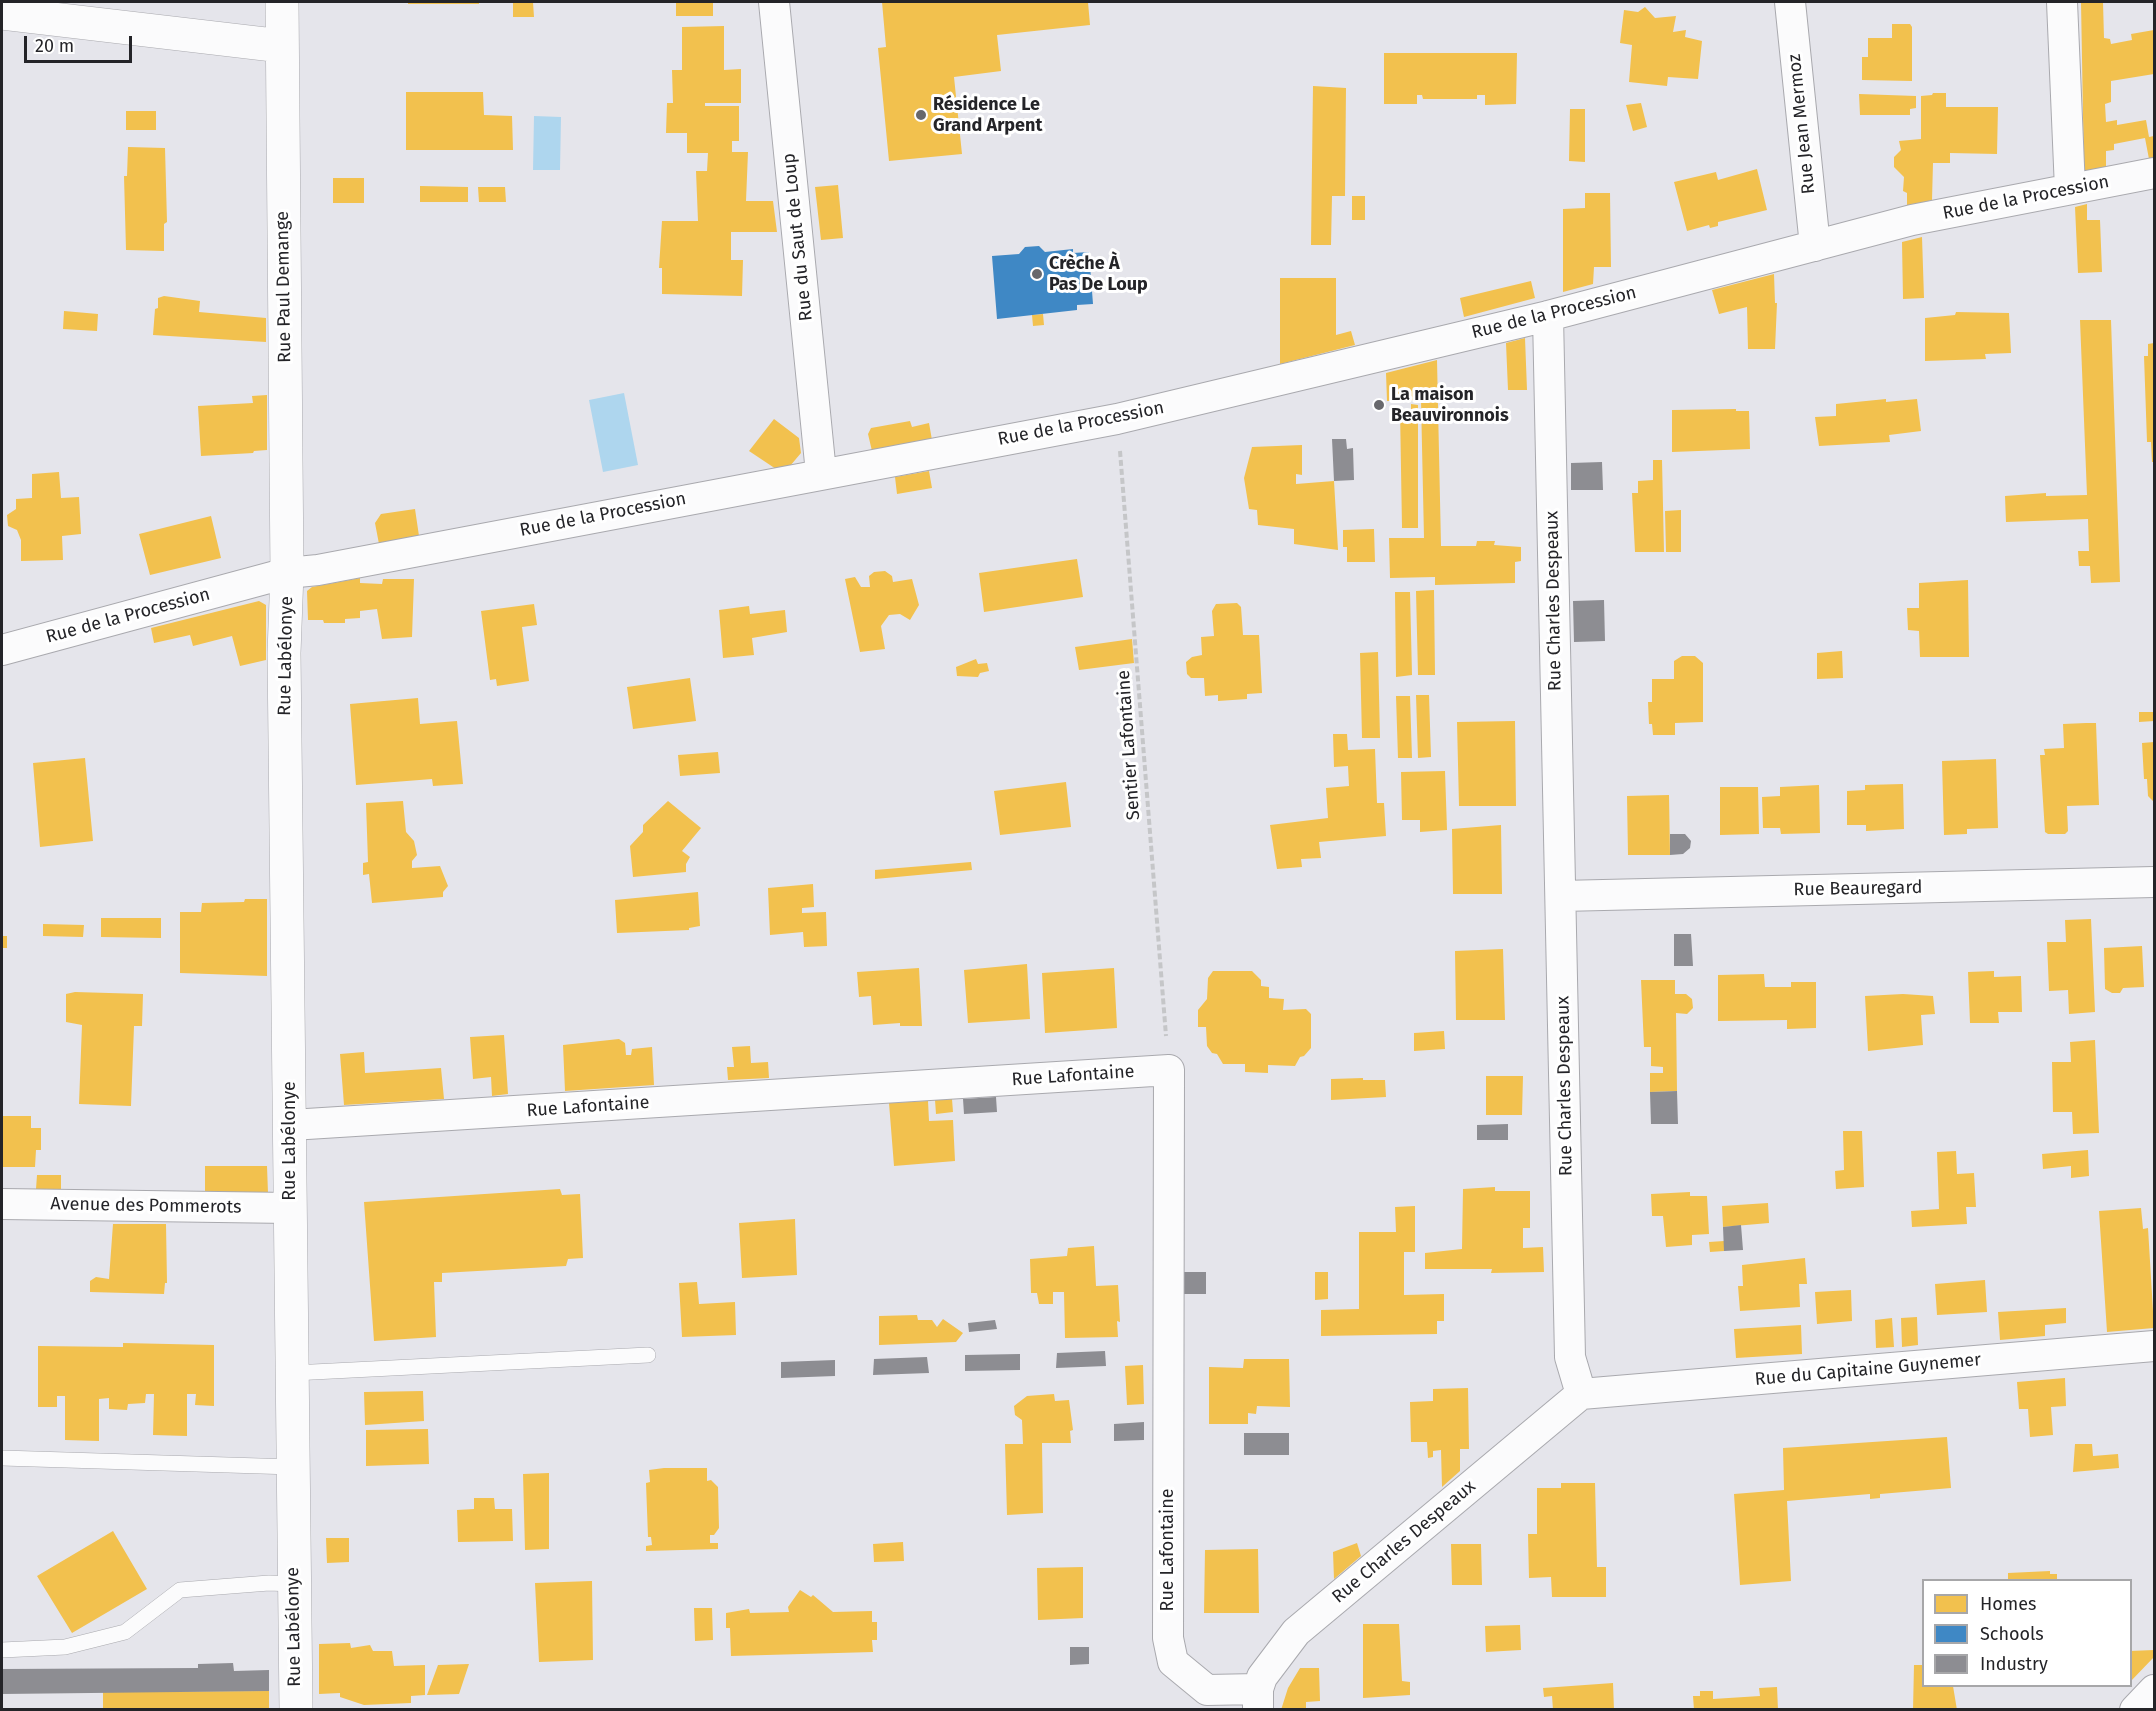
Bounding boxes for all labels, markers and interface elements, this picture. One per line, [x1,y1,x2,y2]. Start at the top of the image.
scale bar [27,24,135,62]
text: 20 m [35,35,74,57]
street label: Rue Jean Mermoz [1784,53,1820,195]
place label: Résidence Le Grand Arpent [933,94,1042,136]
marker: Résidence Le Grand Arpent [914,108,928,122]
street label: Rue du Saut de Loup [778,152,818,322]
street label: Rue de la Procession [1941,171,2111,225]
street label: Rue Paul Demange [272,211,296,363]
place label: Crèche À Pas De Loup [1049,253,1148,296]
marker: Crèche À Pas De Loup [1030,267,1044,281]
street label: Rue de la Procession [1469,282,1639,344]
place label: La maison Beauvironnois [1391,384,1509,426]
street label: Rue de la Procession [996,397,1166,451]
marker: La maison Beauvironnois [1372,398,1386,412]
street label: Rue de la Procession [518,488,688,542]
street label: Rue Charles Despeaux [1542,511,1566,691]
street label: Rue de la Procession [44,584,212,648]
street label: Rue Labélonye [274,596,298,716]
street label: Sentier Lafontaine [1113,669,1145,821]
street label: Rue Beauregard [1793,877,1923,901]
street label: Rue Charles Despeaux [1553,996,1577,1176]
street label: Rue Lafontaine [1011,1061,1135,1091]
street label: Rue Labélonye [279,1081,301,1201]
street label: Rue Lafontaine [526,1092,650,1122]
street label: Avenue des Pommerots [50,1194,242,1218]
street label: Rue du Capitaine Guynemer [1754,1349,1982,1391]
street label: Rue Charles Despeaux [1328,1476,1480,1608]
street label: Rue Lafontaine [1157,1488,1179,1612]
street label: Rue Labélonye [282,1567,306,1687]
legend [1922,1579,2132,1687]
text: Homes [1980,1593,2036,1615]
text: Schools [1980,1623,2044,1645]
text: Industry [1980,1653,2048,1675]

